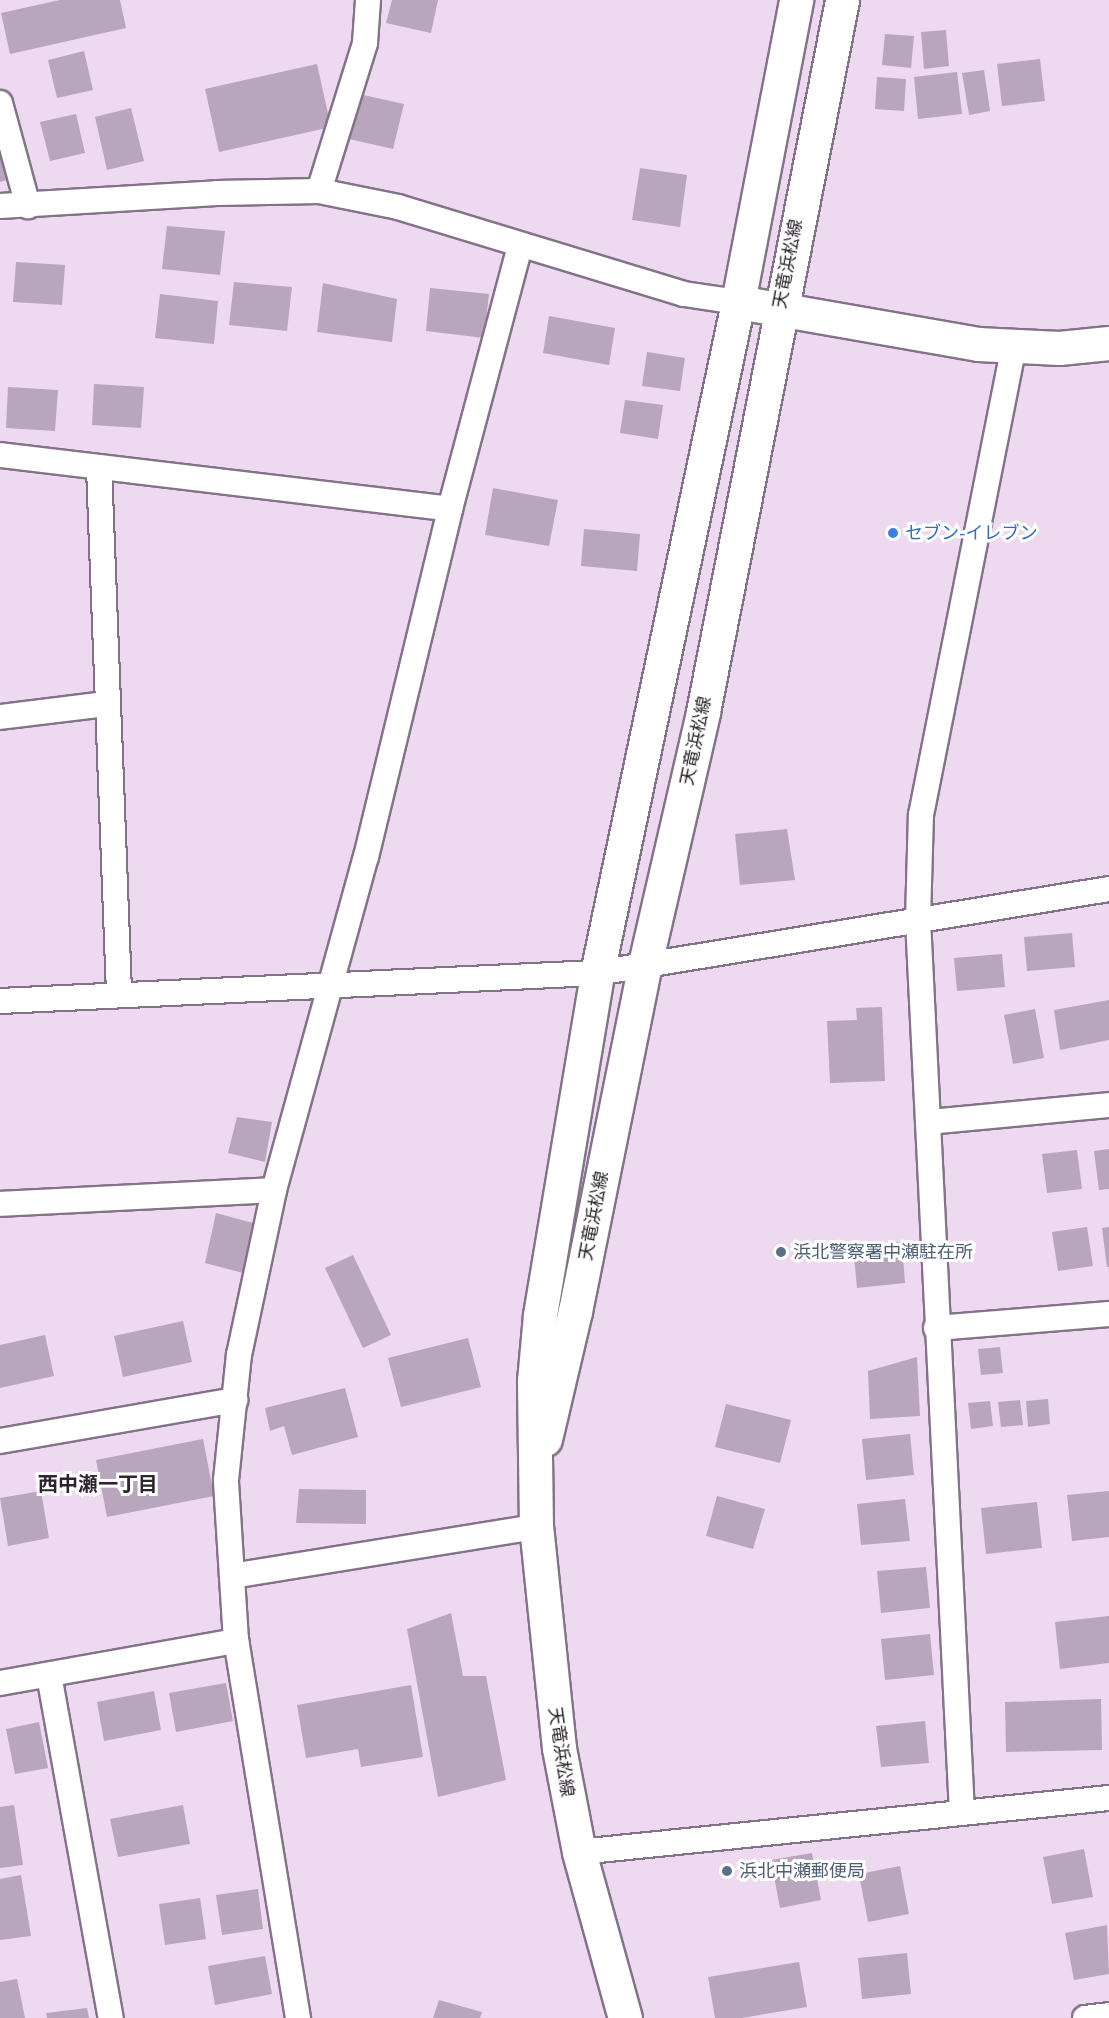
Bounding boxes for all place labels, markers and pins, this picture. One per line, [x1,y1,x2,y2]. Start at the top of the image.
place label: セブン-イレブン [905,522,1037,544]
marker: セブン-イレブン [886,526,900,540]
place label: 浜北警察署中瀬駐在所 [793,1241,973,1263]
marker: 浜北警察署中瀬駐在所 [774,1245,788,1259]
place label: 浜北中瀬郵便局 [739,1860,865,1882]
marker: 浜北中瀬郵便局 [720,1864,734,1878]

